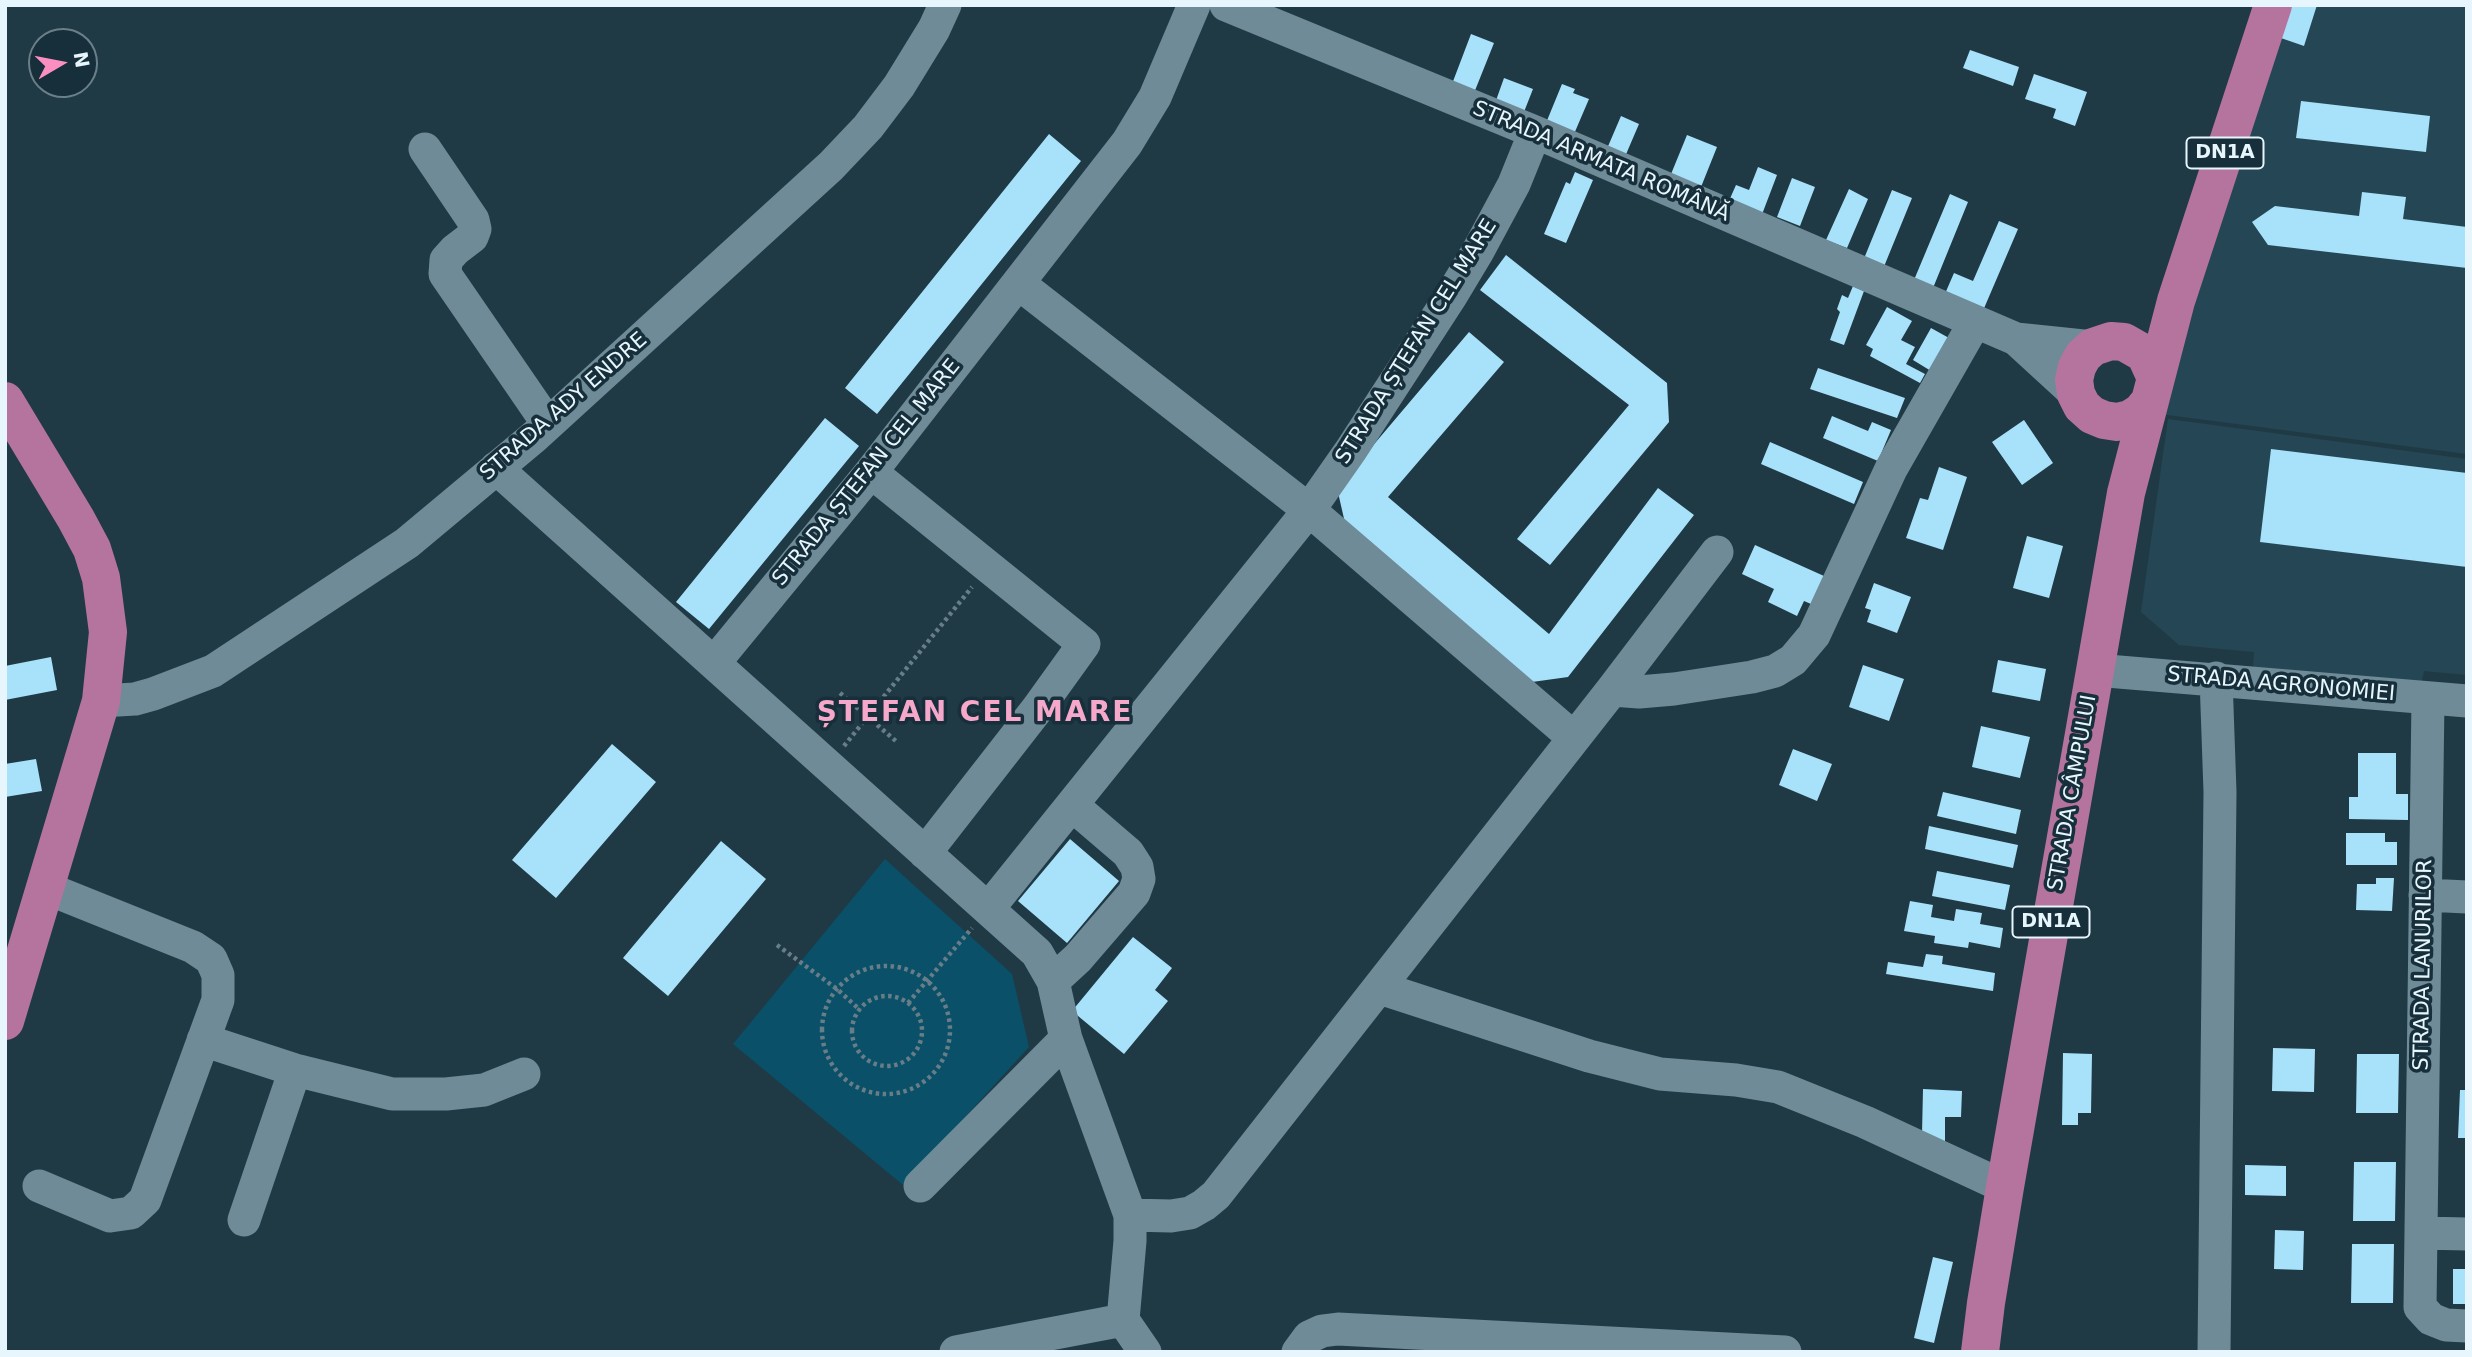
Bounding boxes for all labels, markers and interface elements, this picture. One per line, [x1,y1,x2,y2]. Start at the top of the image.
north arrow [28,28,98,98]
text: N [69,50,94,69]
street label: STRADA ARMATA ROMÂNĂ [1469,96,1733,228]
road number: DN1A [2186,138,2264,168]
street label: STRADA ȘTEFAN CEL MARE [1331,215,1503,469]
street label: STRADA ADY ENDRE [475,328,653,486]
street label: STRADA ȘTEFAN CEL MARE [768,355,966,591]
street label: STRADA AGRONOMIEI [2166,662,2396,708]
street label: STRADA CÂMPULUI [2043,693,2103,893]
district label: ȘTEFAN CEL MARE [819,697,1131,731]
street label: STRADA LANURILOR [2410,859,2438,1071]
road number: DN1A [2012,906,2090,938]

